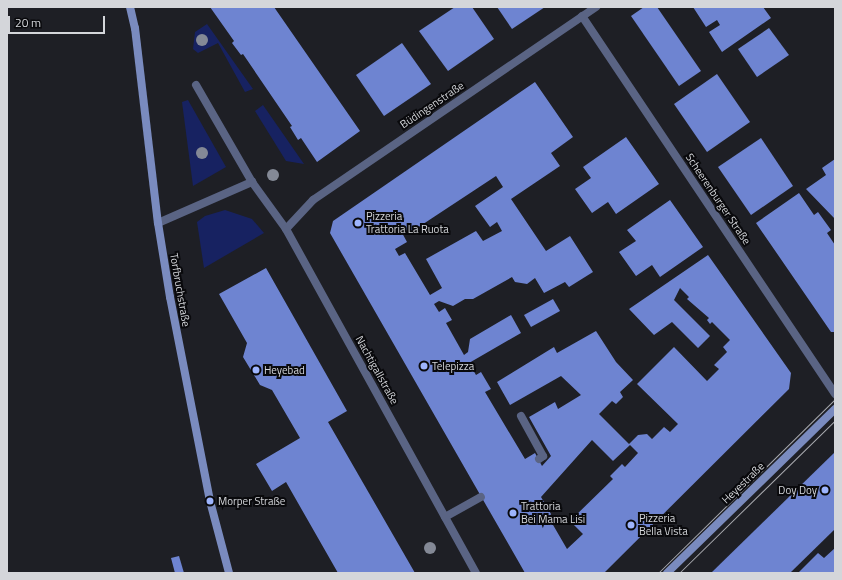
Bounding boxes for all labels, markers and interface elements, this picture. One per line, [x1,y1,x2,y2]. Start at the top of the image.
scale bar [10,8,107,34]
text: 20 m [15,13,41,32]
street label: Büdingenstraße [398,79,466,131]
street label: Scheerenburger Straße [683,151,753,247]
place label: Pizzeria Trattoria La Ruota [366,210,449,236]
marker: Pizzeria Trattoria La Ruota [353,218,363,228]
street label: Torfbruchstraße [167,252,193,328]
street label: Nachtigallstraße [353,333,401,407]
place label: Telepizza [432,359,474,373]
marker: Telepizza [419,361,429,371]
place label: Heyebad [264,363,305,377]
marker: Heyebad [251,365,261,375]
street label: Heyestraße [719,460,767,506]
place label: Doy Doy [778,483,817,497]
marker: Doy Doy [820,485,830,495]
place label: Morper Straße [218,494,285,508]
marker: Morper Straße [205,496,215,506]
place label: Trattoria Bei Mama Lisi [521,500,585,526]
marker: Trattoria Bei Mama Lisi [508,508,518,518]
place label: Pizzeria Bella Vista [639,512,688,538]
marker: Pizzeria Bella Vista [626,520,636,530]

